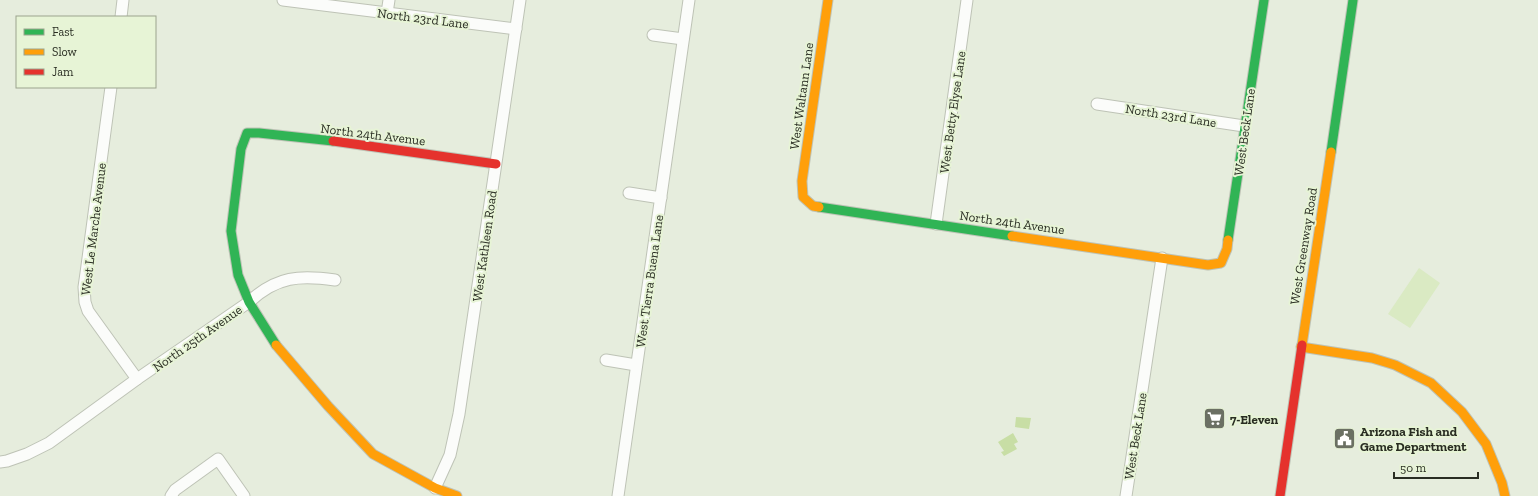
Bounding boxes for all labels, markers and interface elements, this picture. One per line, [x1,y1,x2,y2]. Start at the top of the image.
street label: North 23rd Lane [376,5,469,32]
legend [16,16,156,88]
text: Fast [52,25,75,39]
street label: West Waltann Lane [787,42,816,151]
text: Slow [52,45,78,59]
street label: West Betty Elyse Lane [937,50,968,174]
text: Jam [52,65,74,79]
street label: West Beck Lane [1231,88,1258,177]
street label: North 23rd Lane [1124,101,1217,130]
street label: North 24th Avenue [320,121,426,148]
street label: West Le Marche Avenue [78,162,109,296]
street label: West Greenway Road [1287,187,1320,306]
street label: West Kathleen Road [469,190,500,303]
street label: North 24th Avenue [959,208,1065,237]
street label: West Tierra Buena Lane [633,214,666,348]
street label: North 25th Avenue [150,302,245,375]
street label: West Beck Lane [1121,392,1150,481]
supermarket icon: 7-Eleven [1202,406,1228,432]
place label: 7-Eleven [1230,412,1279,427]
place label: Arizona Fish and Game Department [1360,424,1467,454]
public building icon: Arizona Fish and Game Department [1331,425,1357,451]
scale bar [1394,454,1478,480]
text: 50 m [1400,461,1427,475]

